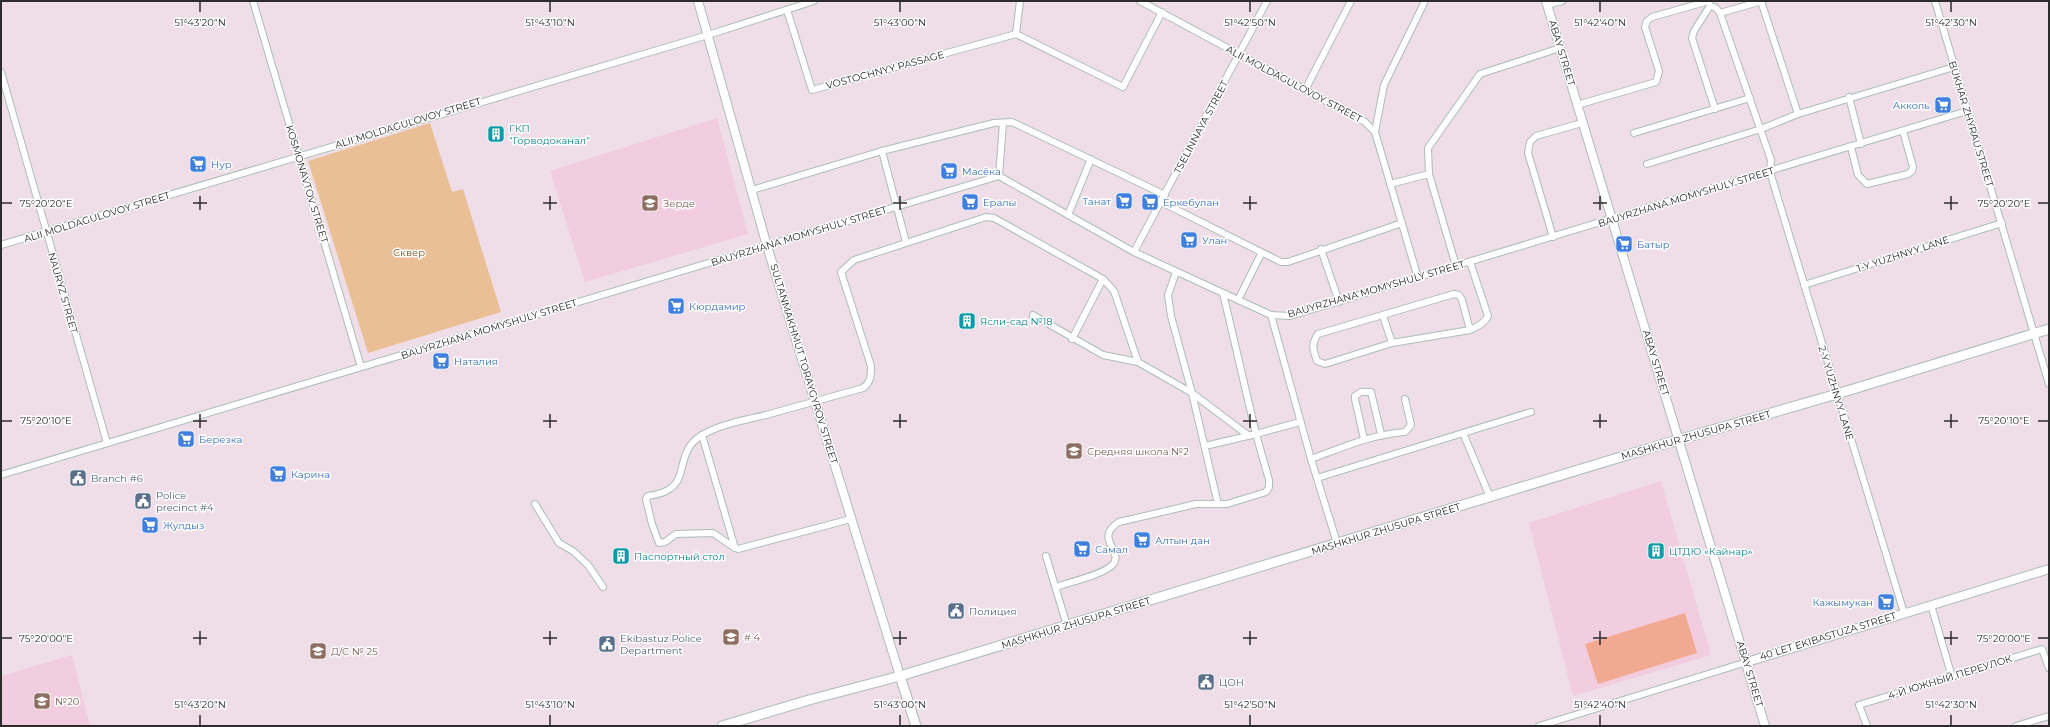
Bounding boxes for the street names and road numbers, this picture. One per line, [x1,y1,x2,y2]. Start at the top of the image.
street label: ABAY STREET [1546,18,1578,88]
street label: ALII MOLDAGULOVOY STREET [1224,43,1365,126]
street label: VOSTOCHNYY PASSAGE [824,48,946,92]
street label: BUKHAR ZHYRAU STREET [1946,59,1996,189]
street label: TSELINNAYA STREET [1171,78,1231,176]
street label: ALII MOLDAGULOVOY STREET [333,94,483,151]
street label: KOSMONAVTOV STREET [283,123,331,245]
street label: BAUYRZHANA MOMYSHULY STREET [1596,164,1776,230]
street label: ALII MOLDAGULOVOY STREET [22,188,172,245]
street label: BAUYRZHANA MOMYSHULY STREET [709,203,889,269]
street label: 1-Y YUZHNYY LANE [1855,233,1951,275]
street label: NAURYZ STREET [45,251,81,335]
street label: BAUYRZHANA MOMYSHULY STREET [1286,257,1466,321]
street label: SULTANMAKHMUT TORAYGYROV STREET [767,262,841,466]
street label: BAUYRZHANA MOMYSHULY STREET [399,296,579,362]
street label: ABAY STREET [1640,328,1672,398]
street label: 2-Y YUZHNYY LANE [1815,344,1857,442]
street label: MASHKHUR ZHUSUPA STREET [1620,407,1773,463]
street label: MASHKHUR ZHUSUPA STREET [1310,500,1462,558]
street label: MASHKHUR ZHUSUPA STREET [1000,594,1152,652]
street label: 40 LET EKIBASTUZA STREET [1758,609,1898,663]
street label: ABAY STREET [1734,639,1766,709]
street label: 4-Й ЮЖНЫЙ ПЕРЕУЛОК [1886,652,2014,702]

